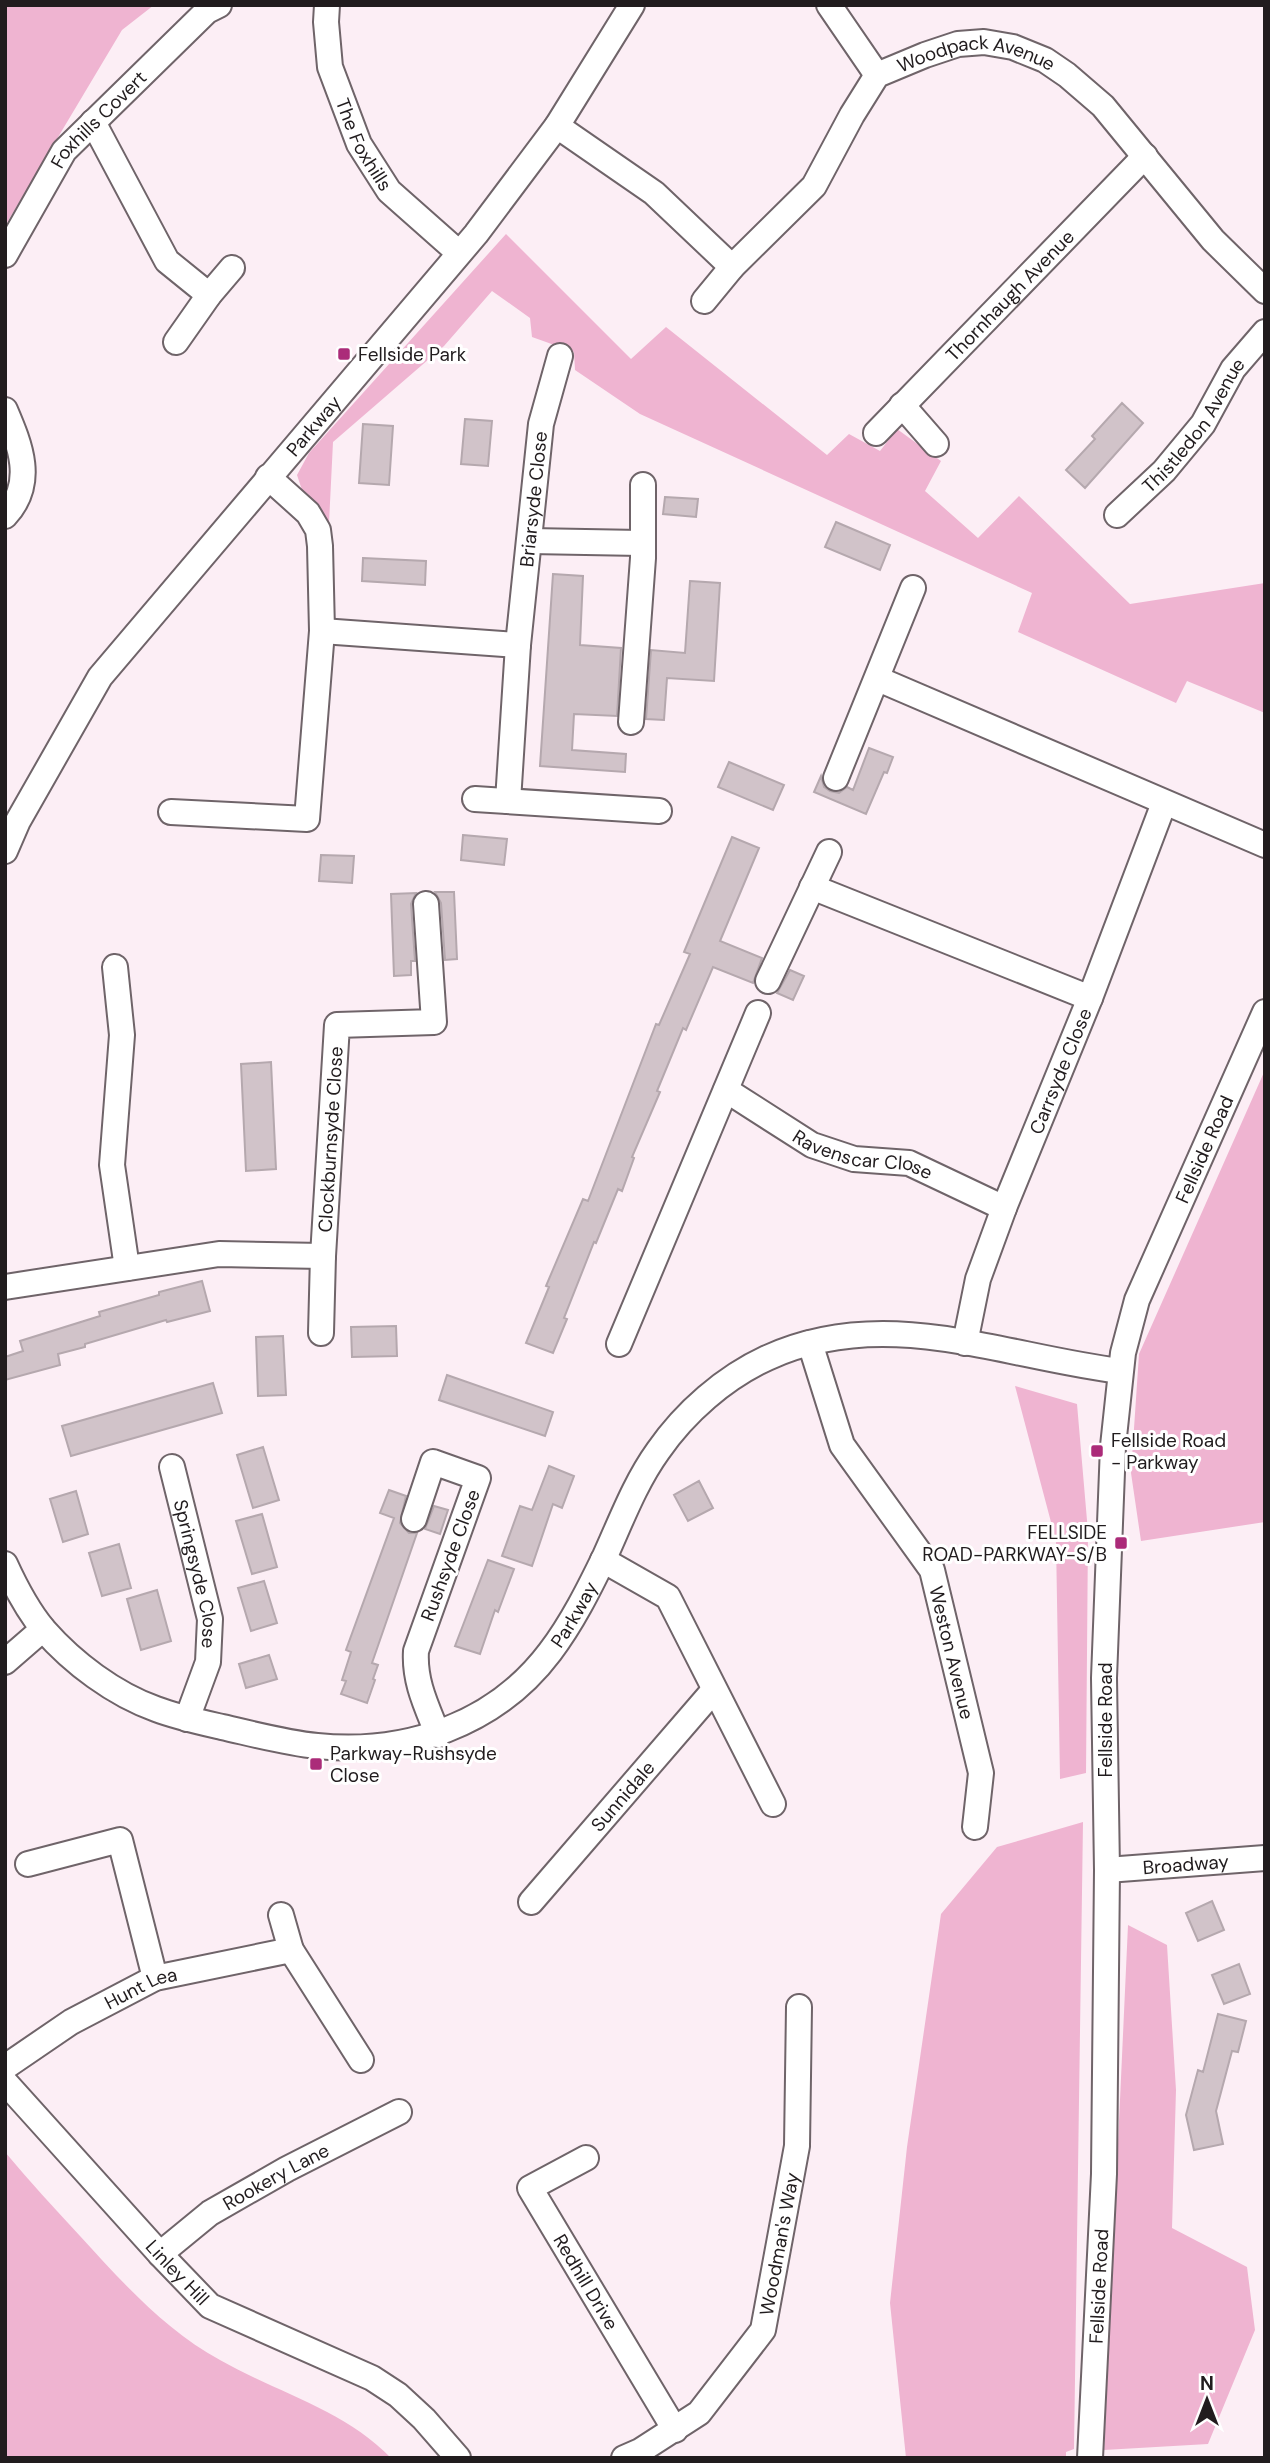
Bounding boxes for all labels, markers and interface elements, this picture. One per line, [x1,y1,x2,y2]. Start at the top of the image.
text: Woodpack Avenue [893,30,1060,78]
street label: Woodpack Avenue [893,60,1057,82]
street label: Foxhills Covert [45,65,152,173]
street label: The Foxhills [330,95,398,196]
street label: Thornhaugh Avenue [940,224,1080,367]
place label: Fellside Park [358,342,467,367]
marker: Fellside Park [336,346,352,362]
street label: Thistledon Avenue [1137,352,1250,498]
street label: Parkway [281,390,347,462]
street label: Briarsyde Close [514,430,553,568]
street label: Carrsyde Close [1024,1004,1098,1138]
street label: Clockburnsyde Close [312,1045,349,1233]
street label: Fellside Road [1170,1092,1239,1207]
street label: Ravenscar Close [788,1124,937,1185]
place label: Fellside Road - Parkway [1111,1428,1226,1475]
marker: Fellside Road - Parkway [1089,1443,1105,1459]
street label: Rushsyde Close [415,1486,486,1625]
street label: Springsyde Close [168,1497,222,1649]
place label: FELLSIDE ROAD-PARKWAY-S/B [922,1520,1107,1567]
marker: FELLSIDE ROAD-PARKWAY-S/B [1113,1535,1129,1551]
street label: Parkway [545,1577,603,1653]
street label: Weston Avenue [923,1584,980,1722]
street label: Fellside Road [1093,1662,1118,1778]
place label: Parkway-Rushsyde Close [330,1741,497,1788]
marker: Parkway-Rushsyde Close [308,1756,324,1772]
street label: Sunnidale [585,1756,660,1837]
street label: Broadway [1142,1849,1230,1880]
street label: Hunt Lea [100,1962,179,2015]
street label: Rookery Lane [218,2138,333,2216]
street label: Woodman's Way [754,2170,805,2318]
street label: Fellside Road [1084,2228,1114,2344]
street label: Redhill Drive [547,2230,624,2335]
street label: Linley Hill [140,2234,215,2311]
north arrow [1172,2365,1242,2435]
text: N [1200,2371,1214,2396]

